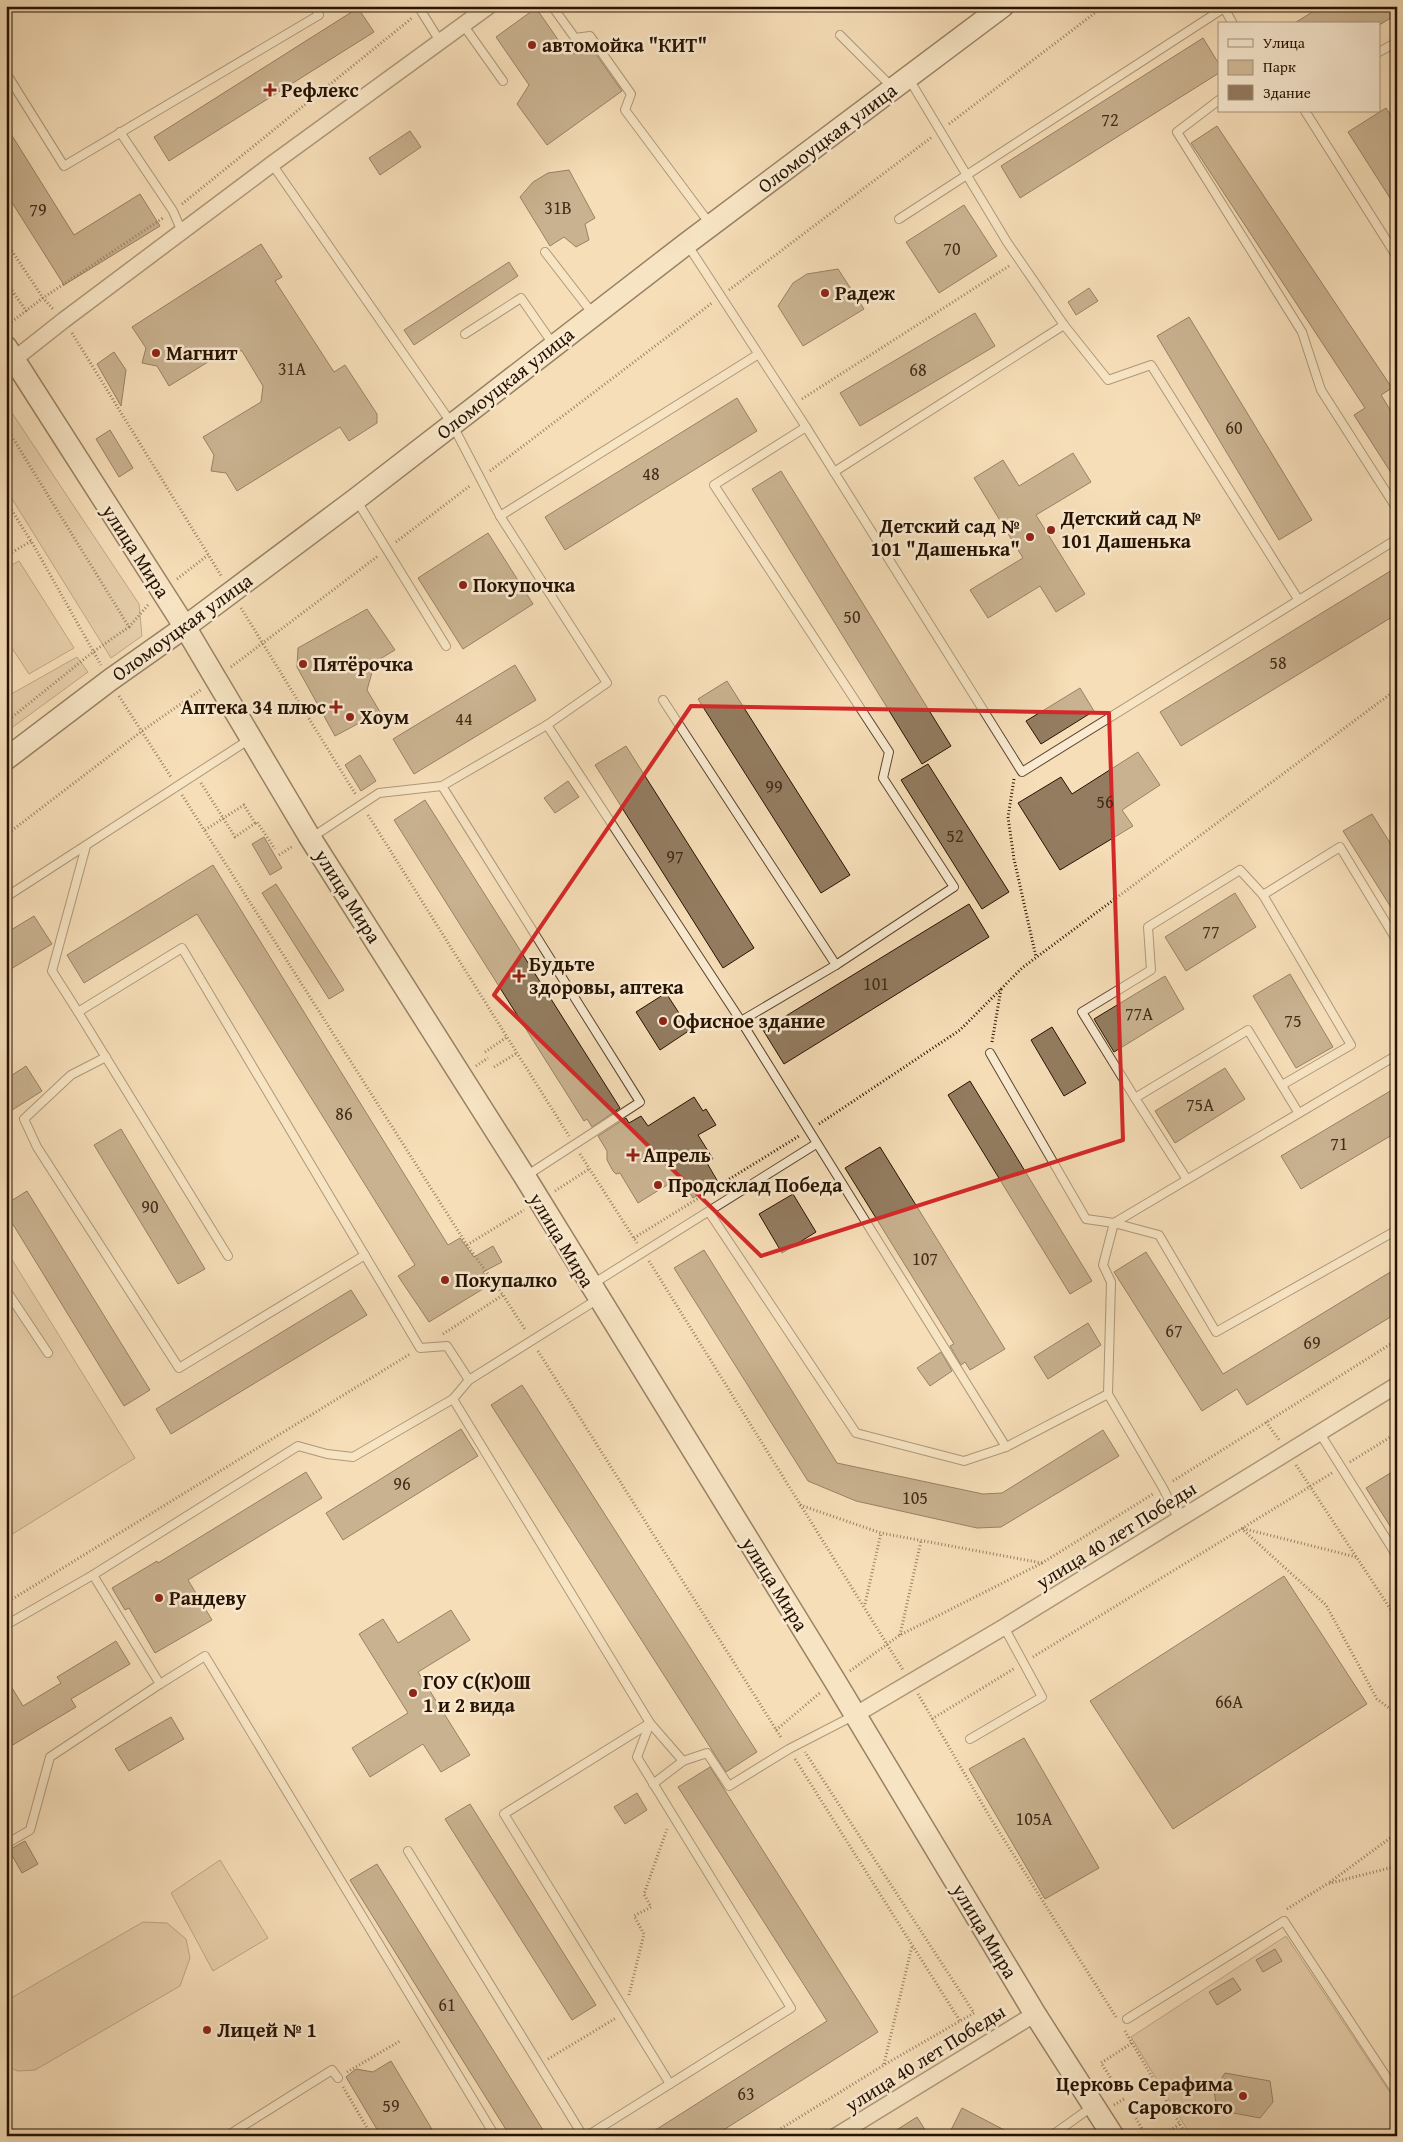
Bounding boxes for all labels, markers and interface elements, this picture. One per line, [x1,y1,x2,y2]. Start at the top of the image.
legend [1218,22,1380,112]
place label: автомойка "КИТ" [542,30,707,59]
text: Улица [1263,32,1306,53]
marker: автомойка "КИТ" [526,39,538,51]
text: Парк [1263,56,1296,77]
place label: Рефлекс [281,75,359,104]
street label: Оломоуцкая улица [751,75,903,200]
text: Здание [1263,82,1311,103]
marker: Рефлекс [263,83,277,97]
house number: 72 [1101,106,1119,133]
house number: 31В [544,194,572,221]
house number: 79 [29,196,47,223]
house number: 70 [943,235,961,262]
place label: Радеж [835,278,895,307]
marker: Радеж [819,287,831,299]
street label: Оломоуцкая улица [430,319,580,446]
place label: Магнит [166,338,238,367]
marker: Магнит [150,347,162,359]
house number: 31А [278,355,306,382]
house number: 68 [909,356,927,383]
house number: 60 [1225,414,1243,441]
house number: 48 [642,460,660,487]
street label: улица Мира [95,497,178,604]
place label: Детский сад № 101 Дашенька [1060,503,1201,555]
place label: Детский сад № 101 "Дашенька" [871,511,1020,563]
marker: Детский сад № 101 Дашенька [1045,524,1057,536]
marker: Детский сад № 101 "Дашенька" [1024,531,1036,543]
street label: Оломоуцкая улица [105,565,259,688]
place label: Покупочка [473,570,576,599]
marker: Покупочка [457,579,469,591]
house number: 50 [843,603,861,630]
place label: Пятёрочка [313,649,414,678]
house number: 58 [1269,649,1287,676]
marker: Пятёрочка [297,658,309,670]
place label: Аптека 34 плюс [181,692,326,721]
marker: Аптека 34 плюс [330,701,342,713]
place label: Хоум [360,702,409,731]
house number: 44 [455,705,473,732]
marker: Хоум [344,711,356,723]
house number: 99 [765,773,783,800]
house number: 56 [1096,788,1114,815]
house number: 52 [946,822,964,849]
street label: улица Мира [307,842,389,949]
house number: 97 [666,843,684,870]
house number: 77 [1202,918,1220,945]
place label: Будьте здоровы, аптека [529,949,685,1001]
marker: Будьте здоровы, аптека [513,970,525,982]
house number: 101 [863,970,889,997]
house number: 77А [1125,1000,1153,1027]
place label: Офисное здание [673,1006,825,1035]
house number: 75 [1284,1007,1302,1034]
marker: Офисное здание [657,1015,669,1027]
house number: 75А [1186,1091,1214,1118]
house number: 86 [335,1100,353,1127]
house number: 71 [1330,1130,1348,1157]
place label: Апрель [643,1140,711,1169]
marker: Апрель [627,1149,639,1161]
place label: Продсклад Победа [668,1170,843,1199]
marker: Продсклад Победа [652,1179,664,1191]
street label: улица Мира [522,1186,602,1293]
house number: 90 [141,1193,159,1220]
house number: 107 [912,1245,938,1272]
place label: Покупалко [455,1265,557,1294]
marker: Покупалко [439,1274,451,1286]
house number: 67 [1165,1317,1183,1344]
house number: 69 [1303,1329,1321,1356]
house number: 96 [393,1470,411,1497]
street label: улица 40 лет Победы [1029,1473,1201,1596]
house number: 105 [902,1484,928,1511]
street label: улица Мира [734,1530,816,1637]
place label: Рандеву [169,1583,247,1612]
marker: Рандеву [153,1592,165,1604]
place label: ГОУ С(К)ОШ 1 и 2 вида [423,1667,531,1719]
marker: ГОУ С(К)ОШ 1 и 2 вида [407,1687,419,1699]
house number: 66А [1215,1688,1243,1715]
house number: 105А [1016,1805,1053,1832]
street label: улица Мира [945,1877,1025,1984]
house number: 61 [438,1991,456,2018]
street label: улица 40 лет Победы [838,1996,1010,2119]
place label: Лицей № 1 [217,2015,317,2044]
marker: Лицей № 1 [201,2024,213,2036]
place label: Церковь Серафима Саровского [1056,2069,1234,2121]
house number: 63 [737,2080,755,2107]
marker: Церковь Серафима Саровского [1237,2090,1249,2102]
house number: 59 [382,2092,400,2119]

